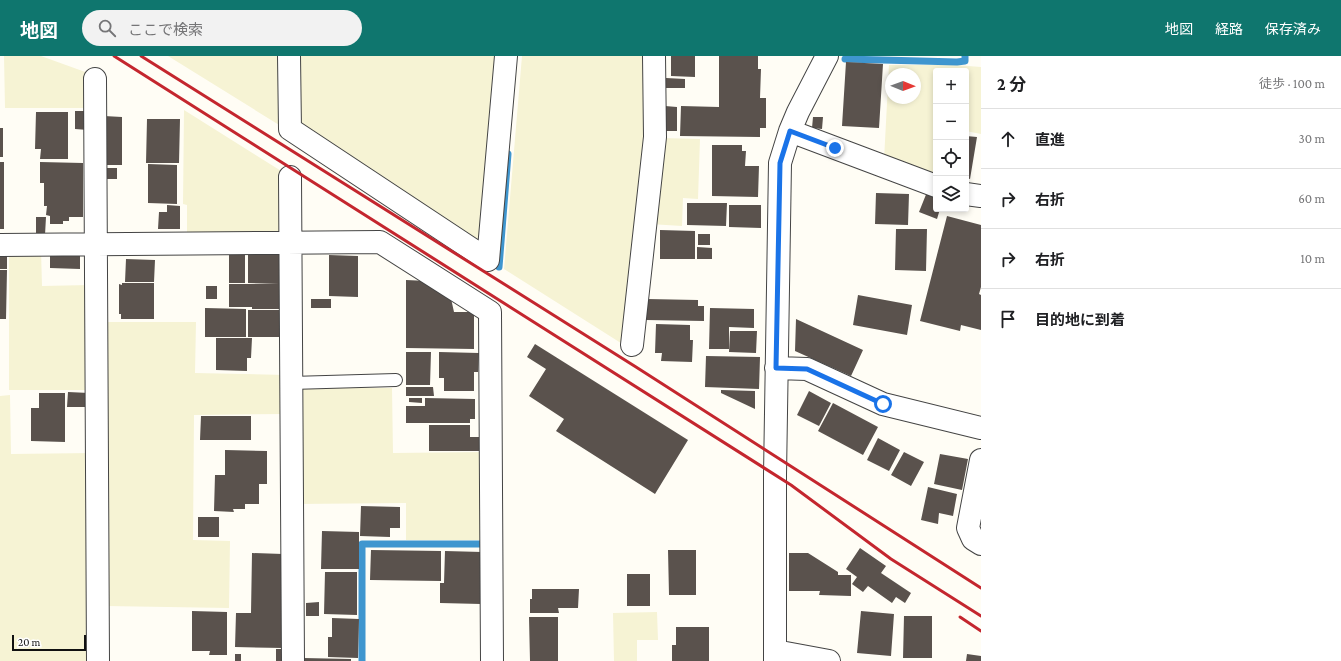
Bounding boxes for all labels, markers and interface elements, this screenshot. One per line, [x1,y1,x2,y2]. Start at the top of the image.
search box [82,10,362,46]
icon: search [96,17,118,39]
text: 地図 [20,20,58,41]
text: 地図 [1165,21,1193,37]
text: 経路 [1215,21,1243,37]
text: 保存済み [1265,21,1321,37]
text: ここで検索 [128,22,203,38]
north arrow [885,68,921,104]
map controls [933,68,969,212]
button: + [933,68,969,104]
text: 2 分 [997,75,1026,94]
text: 徒歩 · 100 m [1259,76,1325,91]
button: − [933,104,969,140]
icon: ahead [997,128,1019,150]
text: 30 m [1299,131,1325,146]
text: 直進 [1035,132,1065,148]
route end [826,139,844,157]
button: locate [933,140,969,176]
button: layers [933,176,969,212]
icon: right [997,188,1019,210]
text: 60 m [1298,191,1325,206]
text: 右折 [1035,192,1065,208]
icon: right [997,248,1019,270]
text: 10 m [1300,251,1325,266]
text: 右折 [1035,252,1065,268]
icon: arrive [997,308,1019,330]
text: 目的地に到着 [1035,312,1125,328]
route start [874,395,892,413]
scale bar [12,633,86,652]
text: 20 m [18,636,40,648]

